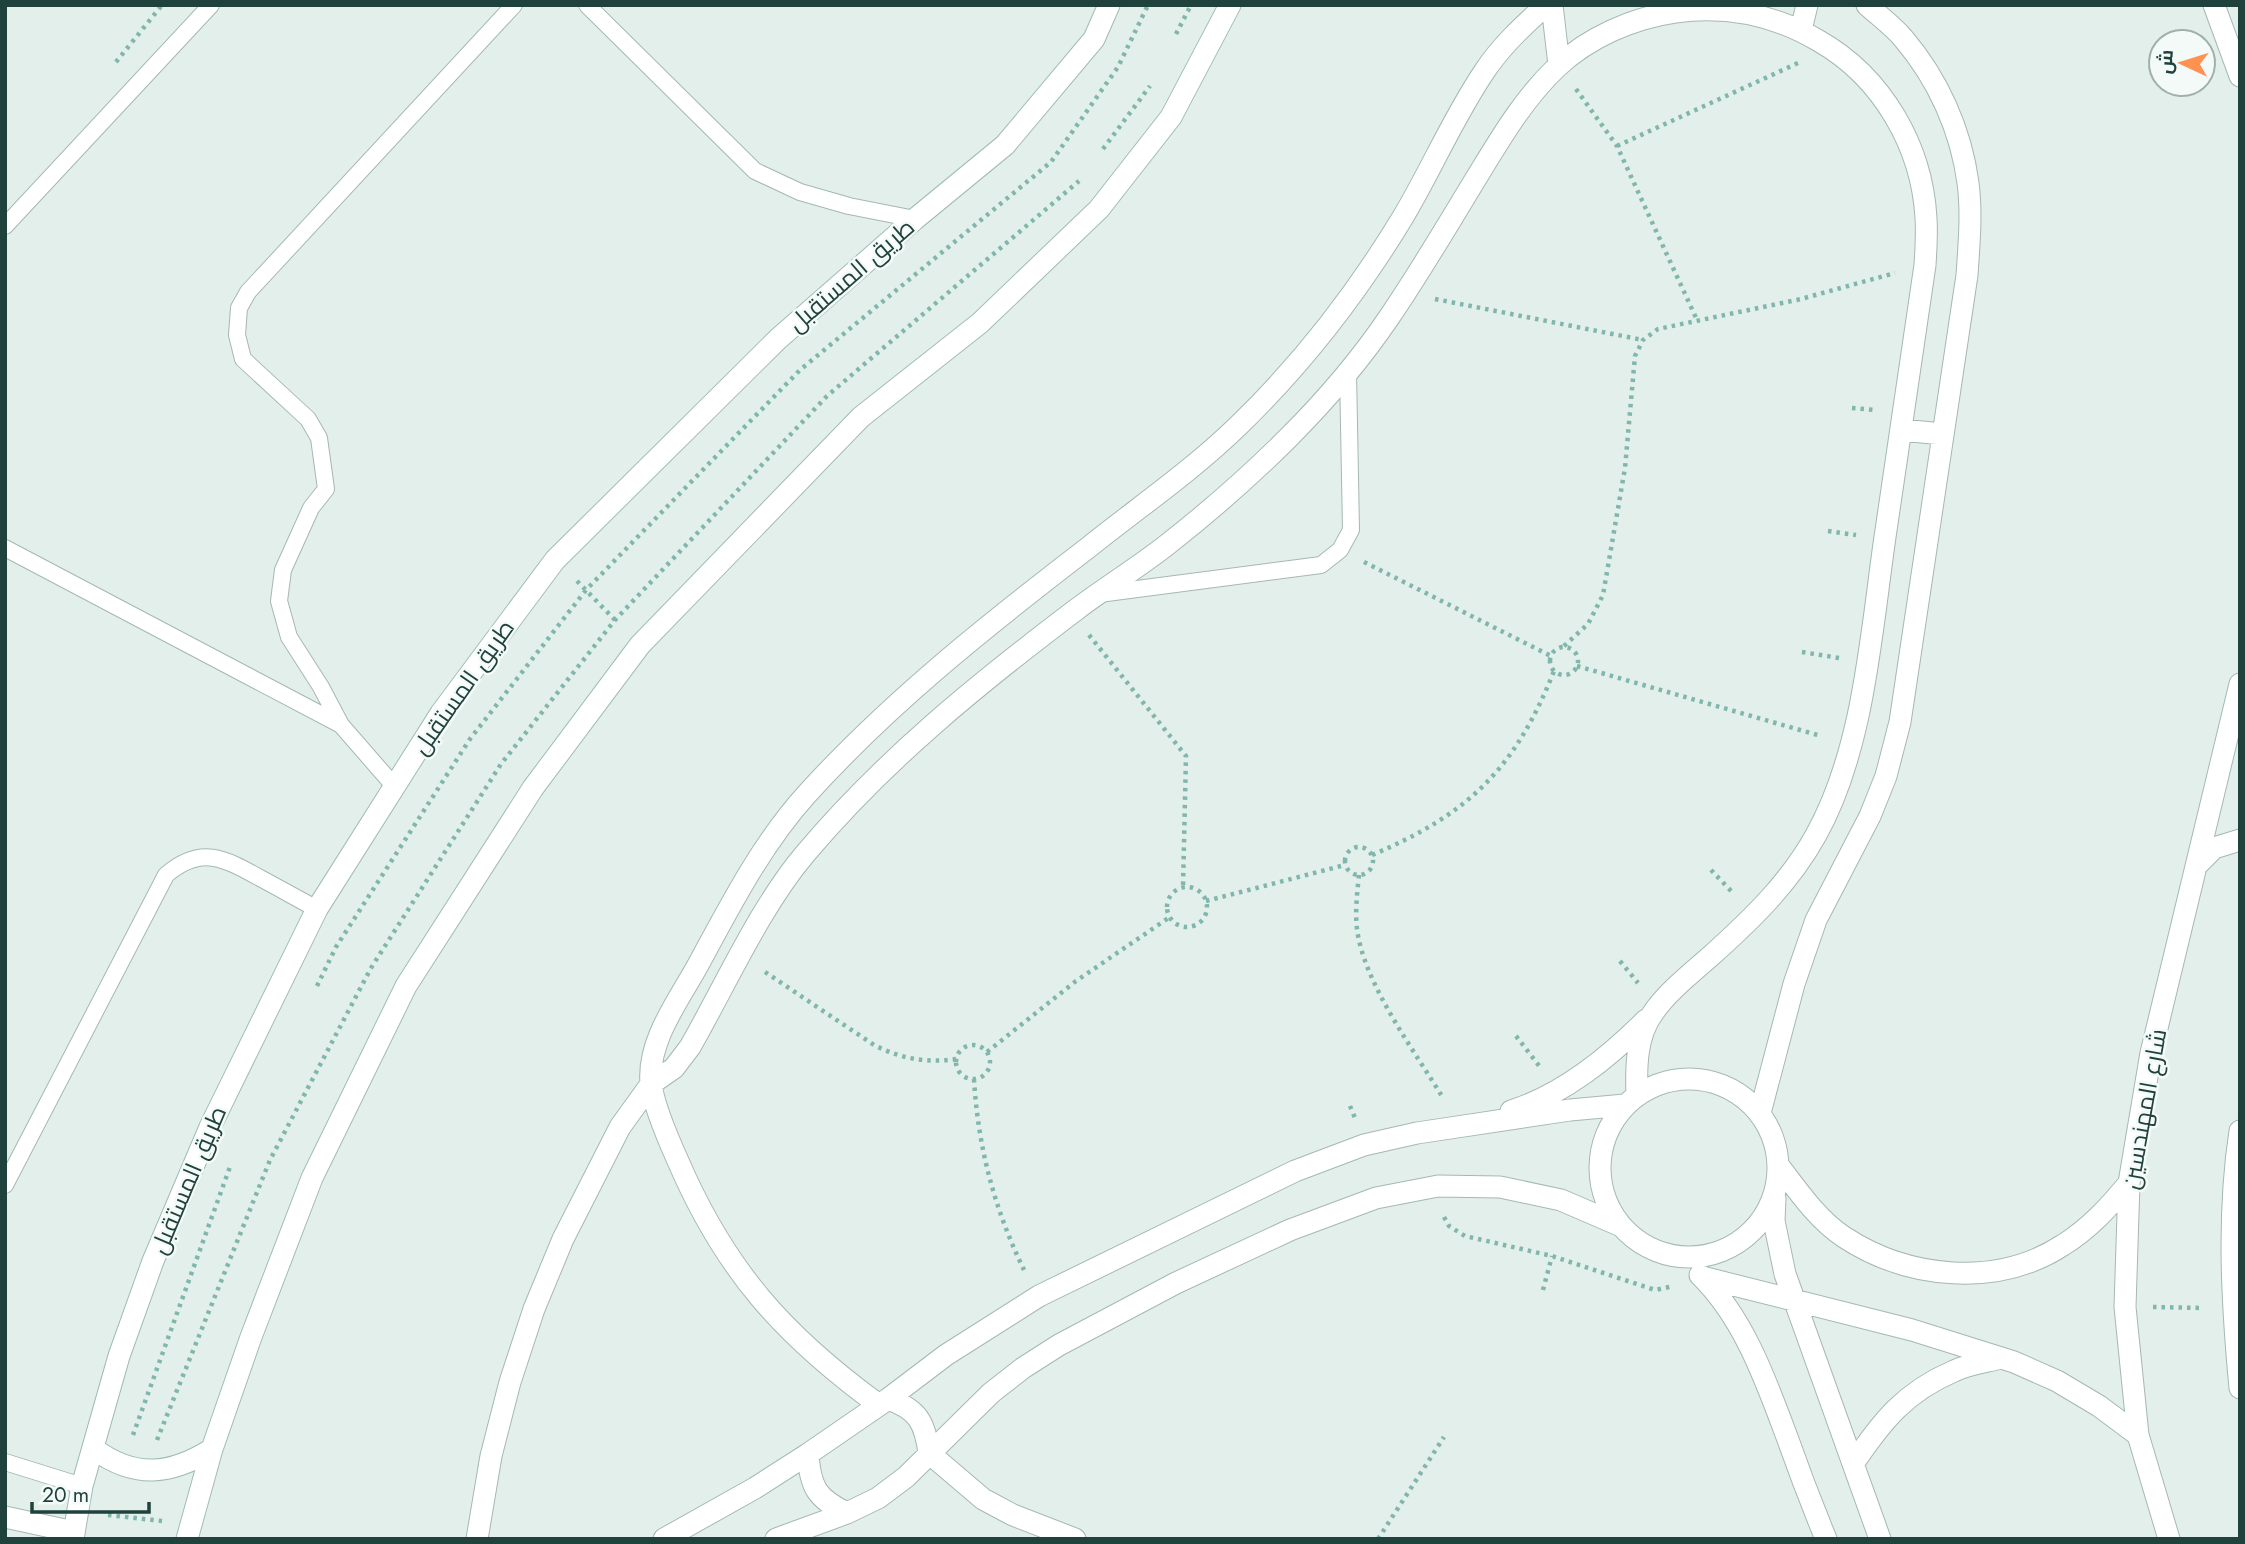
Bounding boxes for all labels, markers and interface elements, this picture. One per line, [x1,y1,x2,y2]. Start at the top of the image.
north arrow [2147,28,2217,98]
text: ش [2151,49,2180,75]
street label: طريق المستقبل [780,210,922,340]
street label: طريق المستقبل [403,612,523,762]
street label: شارع المهندسين [2113,1026,2175,1192]
street label: طريق المستقبل [141,1100,235,1260]
scale bar [32,1470,149,1514]
text: 20 m [42,1480,89,1510]

